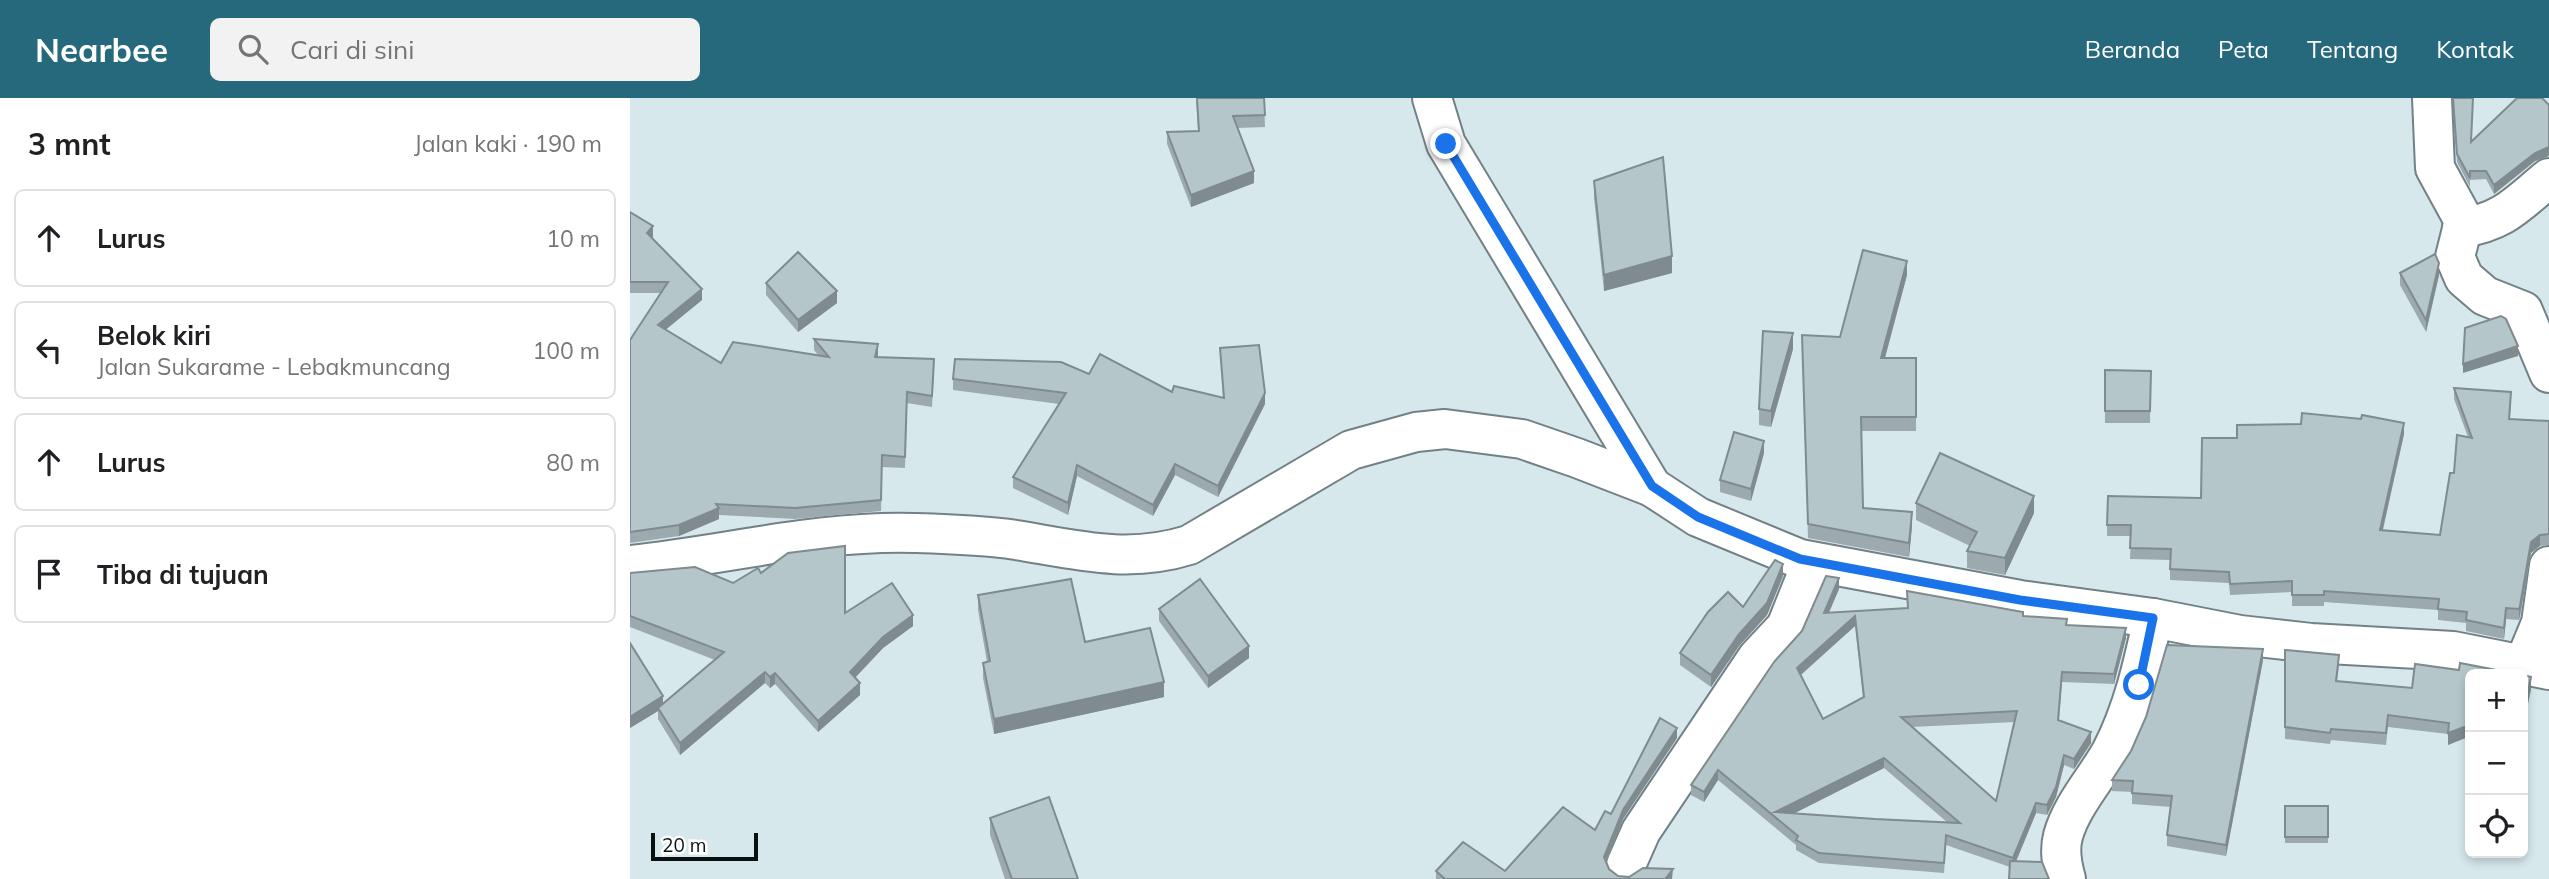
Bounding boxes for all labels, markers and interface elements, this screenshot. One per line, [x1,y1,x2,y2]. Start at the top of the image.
search box [210,18,700,81]
text: Nearbee [35,29,168,70]
icon: search [234,30,272,68]
text: Cari di sini [290,33,415,66]
text: Beranda [2085,34,2180,64]
text: Peta [2218,34,2269,64]
text: Tentang [2307,34,2398,64]
text: Kontak [2436,34,2514,64]
text: 3 mnt [28,125,111,163]
route end [1430,128,1461,159]
text: Jalan kaki · 190 m [414,129,602,158]
icon: ahead [30,219,68,257]
text: Lurus [97,222,166,255]
text: 10 m [546,224,600,253]
text: Belok kiri [97,319,211,352]
icon: left [30,331,68,369]
text: 100 m [532,336,600,365]
text: Jalan Sukarame - Lebakmuncang [97,352,451,381]
icon: ahead [30,443,68,481]
text: Lurus [97,446,166,479]
text: 80 m [546,448,600,477]
icon: arrive [30,555,68,593]
text: Tiba di tujuan [97,558,269,591]
route start [2123,669,2154,700]
map controls [2465,669,2528,858]
button: + [2465,669,2528,732]
button: − [2465,732,2528,795]
button: locate [2465,795,2528,858]
scale bar [651,830,758,862]
text: 20 m [662,833,706,857]

